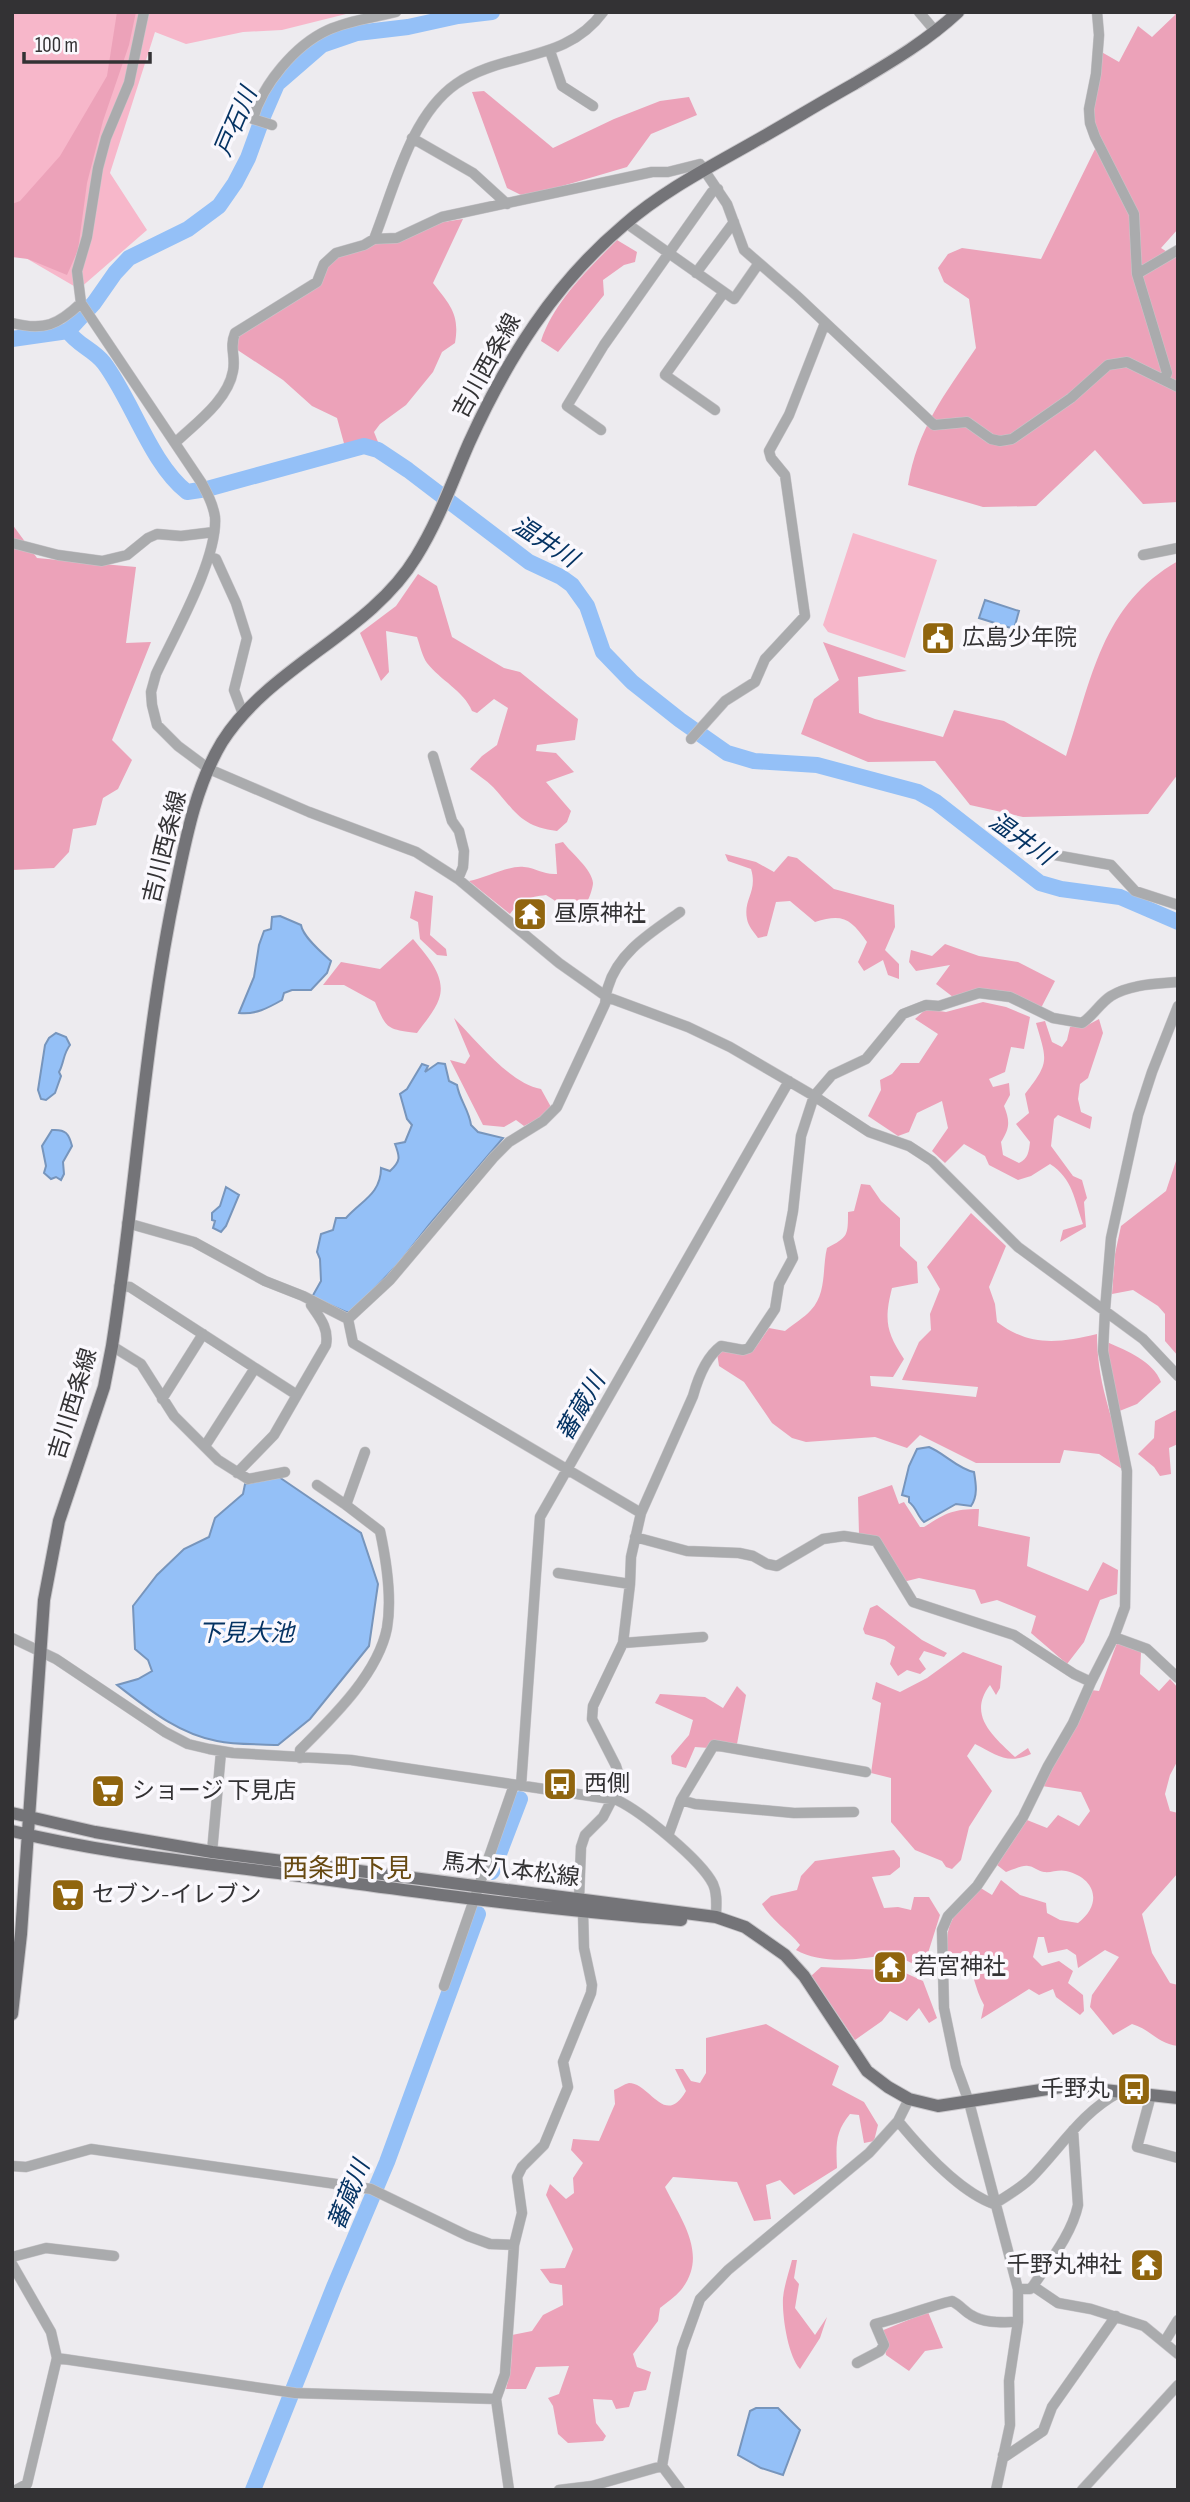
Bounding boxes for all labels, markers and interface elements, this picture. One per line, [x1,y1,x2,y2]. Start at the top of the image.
scale bar [24,21,150,65]
text: 100 m [35,33,78,58]
water label: 戸石川 [209,80,265,161]
street label: 吉川西条線 [447,309,527,423]
water label: 温井川 [507,510,586,575]
public building icon: 広島少年院 [919,619,957,657]
place label: 広島少年院 [962,624,1077,652]
street label: 吉川西条線 [138,788,192,906]
water label: 温井川 [983,806,1061,873]
temple icon: 昼原神社 [511,895,549,933]
place label: 昼原神社 [554,900,646,928]
street label: 吉川西条線 [43,1345,103,1463]
water label: 蕃蔵川 [550,1366,613,1445]
water label: 下見大池 [198,1619,296,1648]
bus stop icon: 西側 [541,1765,579,1803]
place label: 西側 [584,1770,630,1798]
supermarket icon: ショージ 下見店 [89,1772,127,1810]
place label: ショージ 下見店 [132,1777,296,1805]
street label: 馬木八本松線 [441,1848,581,1892]
district label: 西条町下見 [282,1854,412,1885]
supermarket icon: セブン-イレブン [49,1876,87,1914]
place label: セブン-イレブン [92,1881,261,1909]
temple icon: 若宮神社 [871,1948,909,1986]
place label: 若宮神社 [914,1953,1006,1981]
bus stop icon: 千野丸 [1115,2070,1153,2108]
place label: 千野丸 [1041,2075,1110,2103]
water label: 蕃蔵川 [322,2153,377,2234]
temple icon: 千野丸神社 [1128,2246,1166,2284]
place label: 千野丸神社 [1007,2251,1122,2279]

